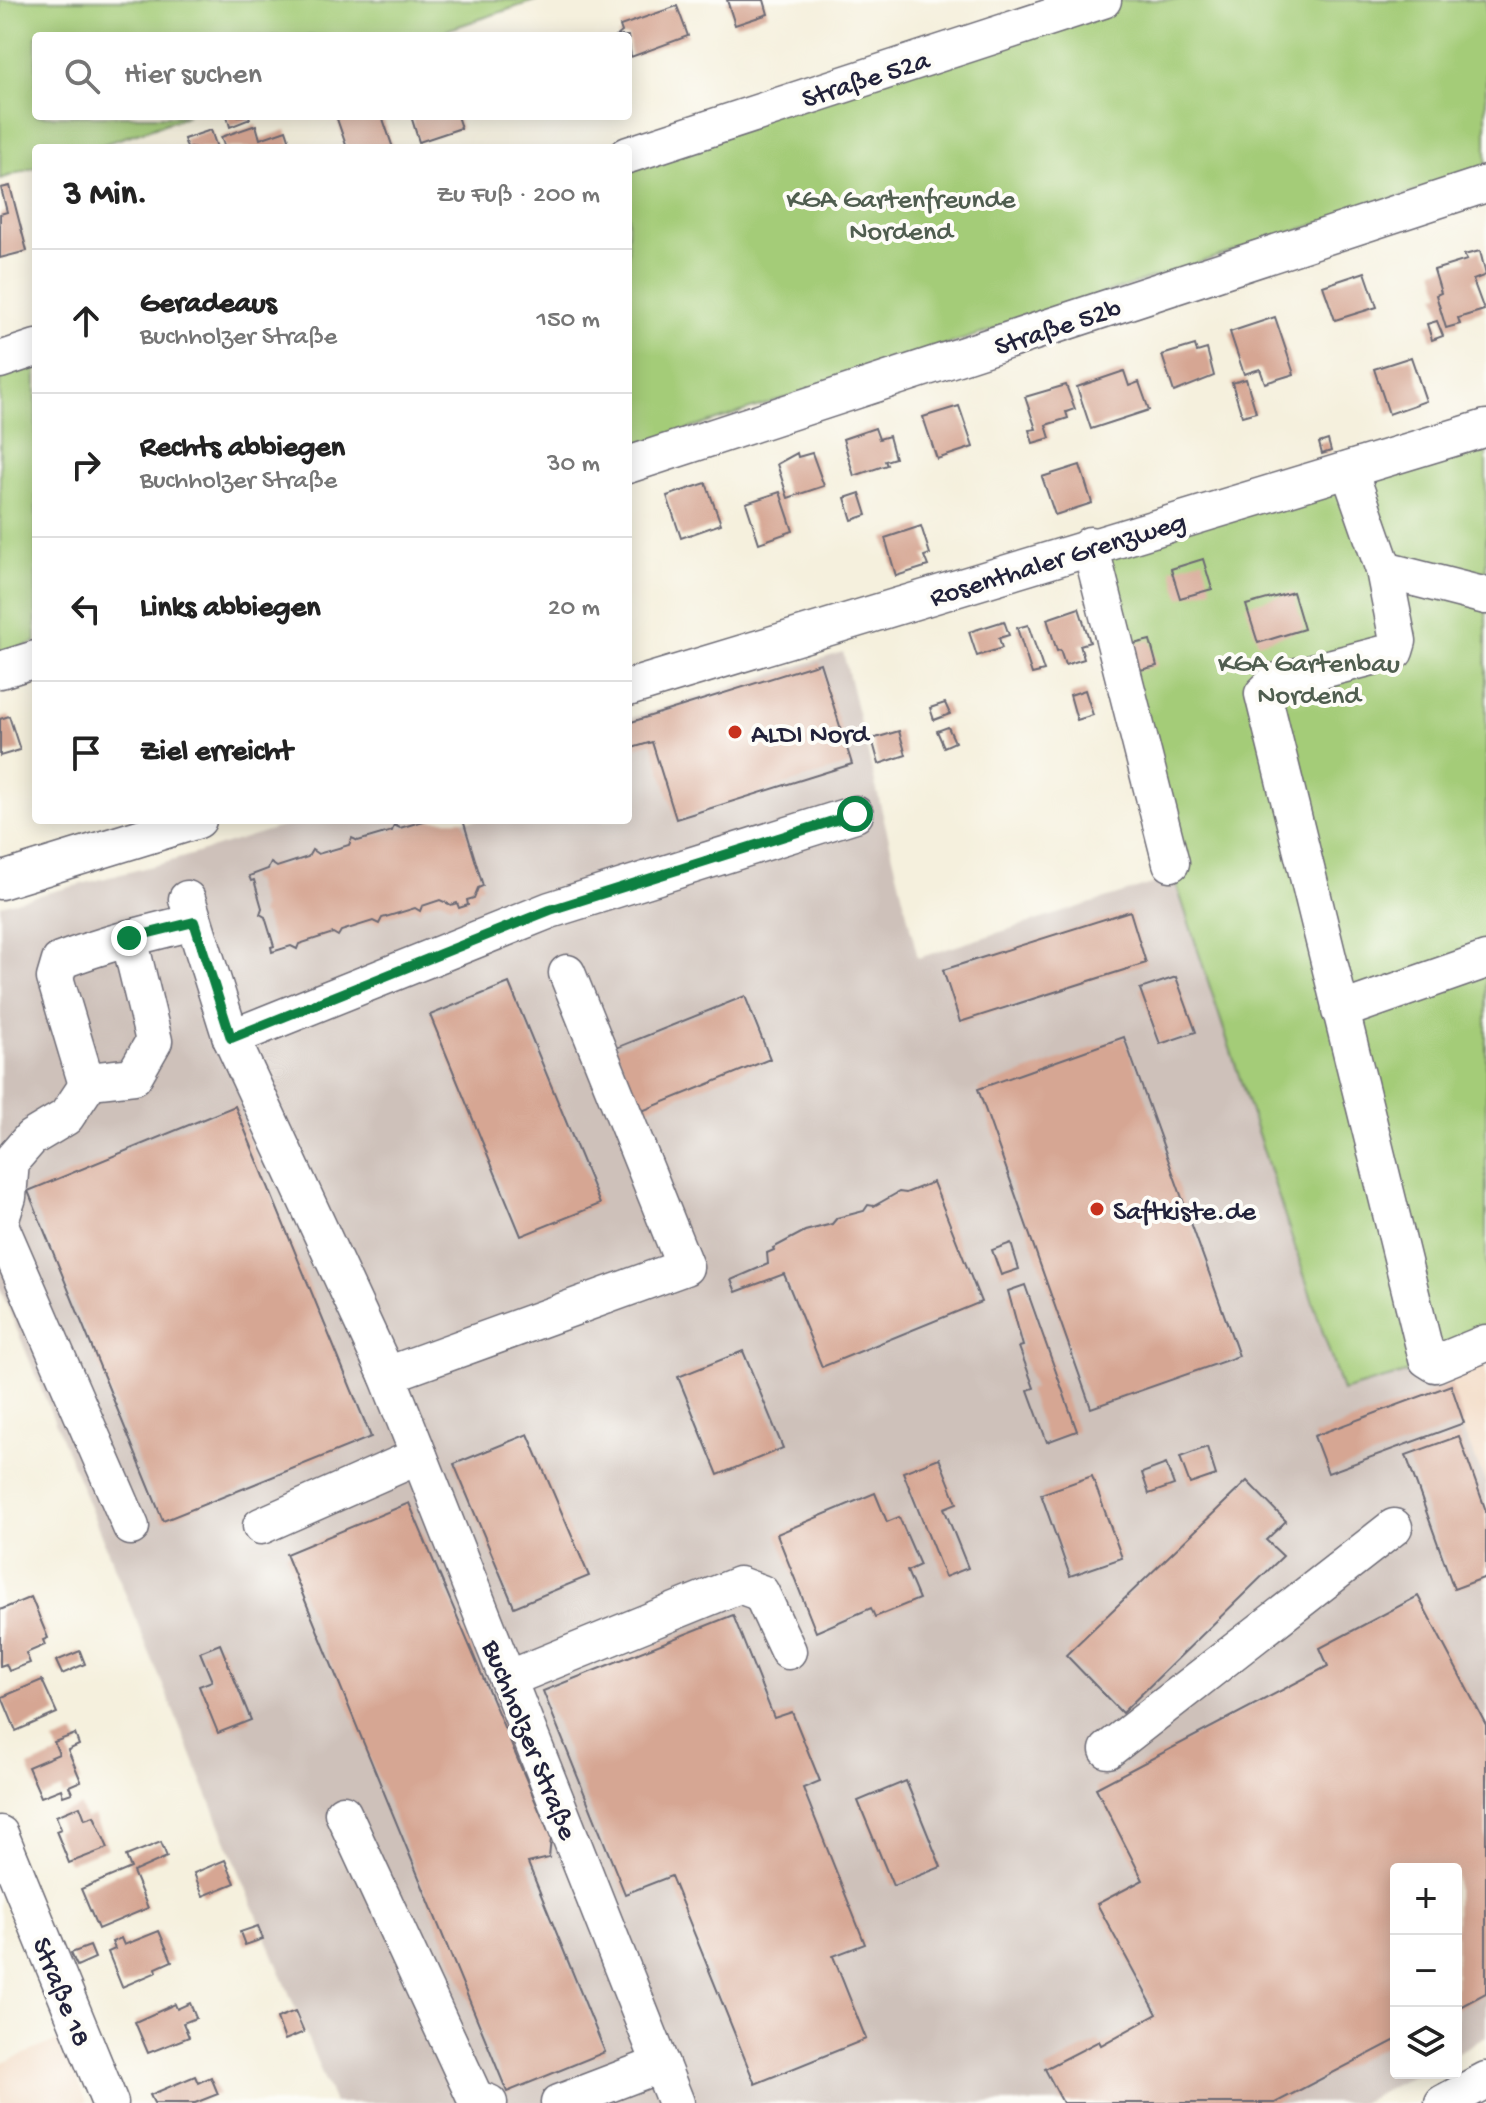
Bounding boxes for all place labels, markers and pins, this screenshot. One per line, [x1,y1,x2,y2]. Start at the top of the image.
place label: ALDI Nord [751,720,871,753]
marker: ALDI Nord [726,723,744,741]
place label: Saftkiste.de [1113,1197,1256,1230]
marker: Saftkiste.de [1088,1200,1106,1218]

